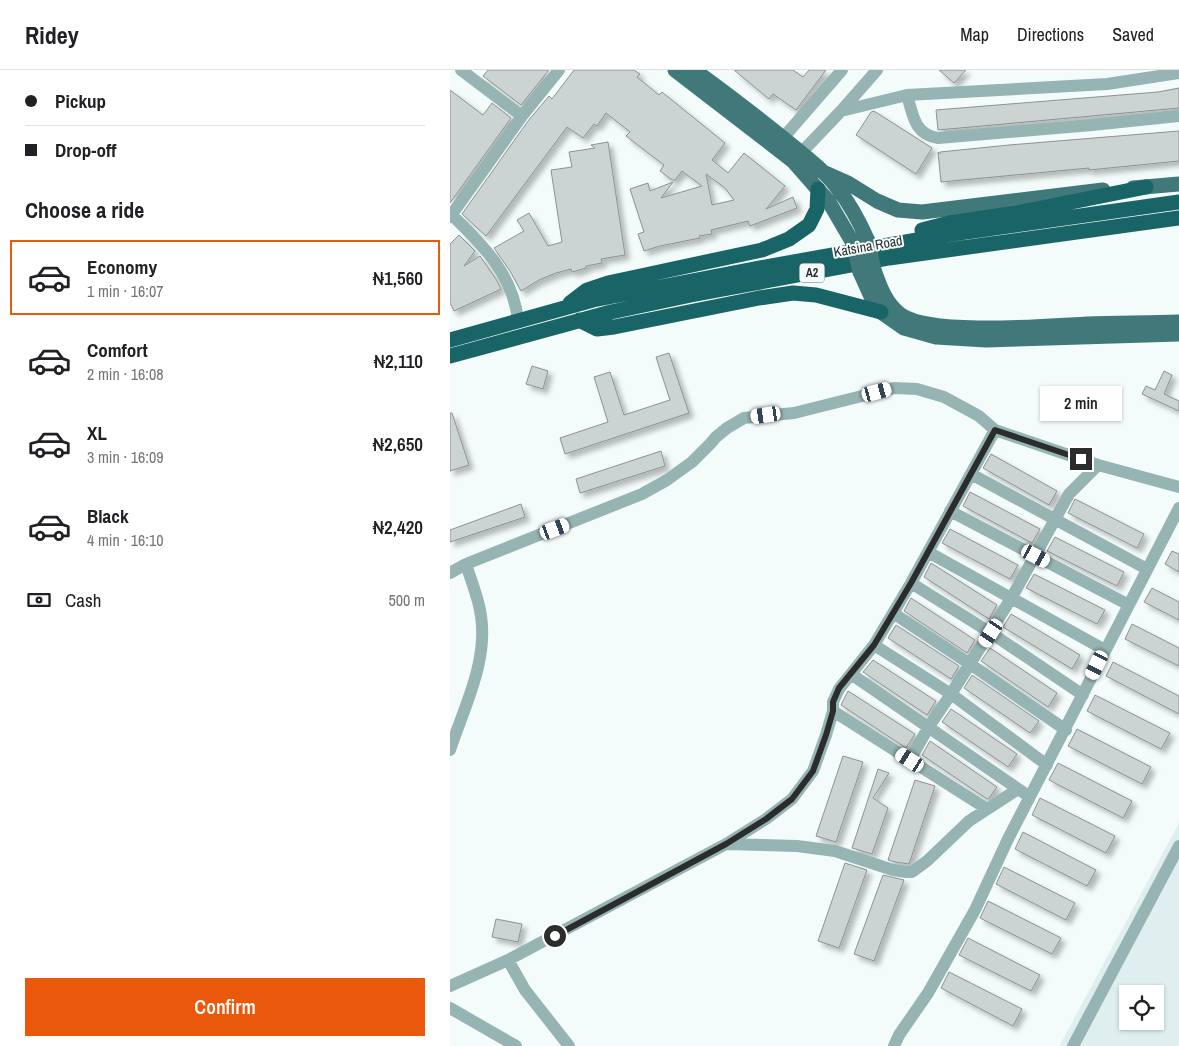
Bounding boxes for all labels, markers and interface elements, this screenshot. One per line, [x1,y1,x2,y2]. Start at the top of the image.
text: Ridey [25,19,79,51]
text: Map [960,22,989,47]
text: Directions [1017,22,1084,47]
text: Saved [1112,22,1154,47]
text: Pickup [55,88,106,114]
text: Drop-off [55,137,116,163]
text: Choose a ride [25,195,144,225]
street label: Katsina Road [832,231,904,261]
text: Economy [87,254,157,280]
icon: car [27,255,72,300]
road number: A2 [800,264,824,282]
text: ₦1,560 [373,265,423,291]
text: 1 min · 16:07 [87,280,164,302]
text: Comfort [87,337,148,363]
icon: car [27,338,72,383]
text: ₦2,110 [374,348,423,374]
text: 2 min · 16:08 [87,363,164,385]
car [860,381,893,403]
callout: 2 min [1040,386,1122,422]
text: 2 min [1064,392,1098,414]
car [750,405,781,425]
text: XL [87,420,107,446]
icon: car [27,421,72,466]
text: ₦2,650 [373,431,423,457]
text: 3 min · 16:09 [87,446,164,468]
route end [1070,448,1092,470]
text: Black [87,503,129,529]
icon: car [27,504,72,549]
text: ₦2,420 [373,514,423,540]
car [538,517,571,541]
text: 4 min · 16:10 [87,529,164,551]
car [1019,542,1052,570]
icon: cash [25,586,53,614]
text: Cash [65,587,101,613]
text: 500 m [389,589,425,611]
car [976,616,1005,650]
car [1083,648,1110,682]
car [893,746,926,774]
route start [544,925,566,947]
button: Confirm [25,978,425,1036]
map controls [1119,985,1164,1030]
button: locate [1119,985,1164,1030]

